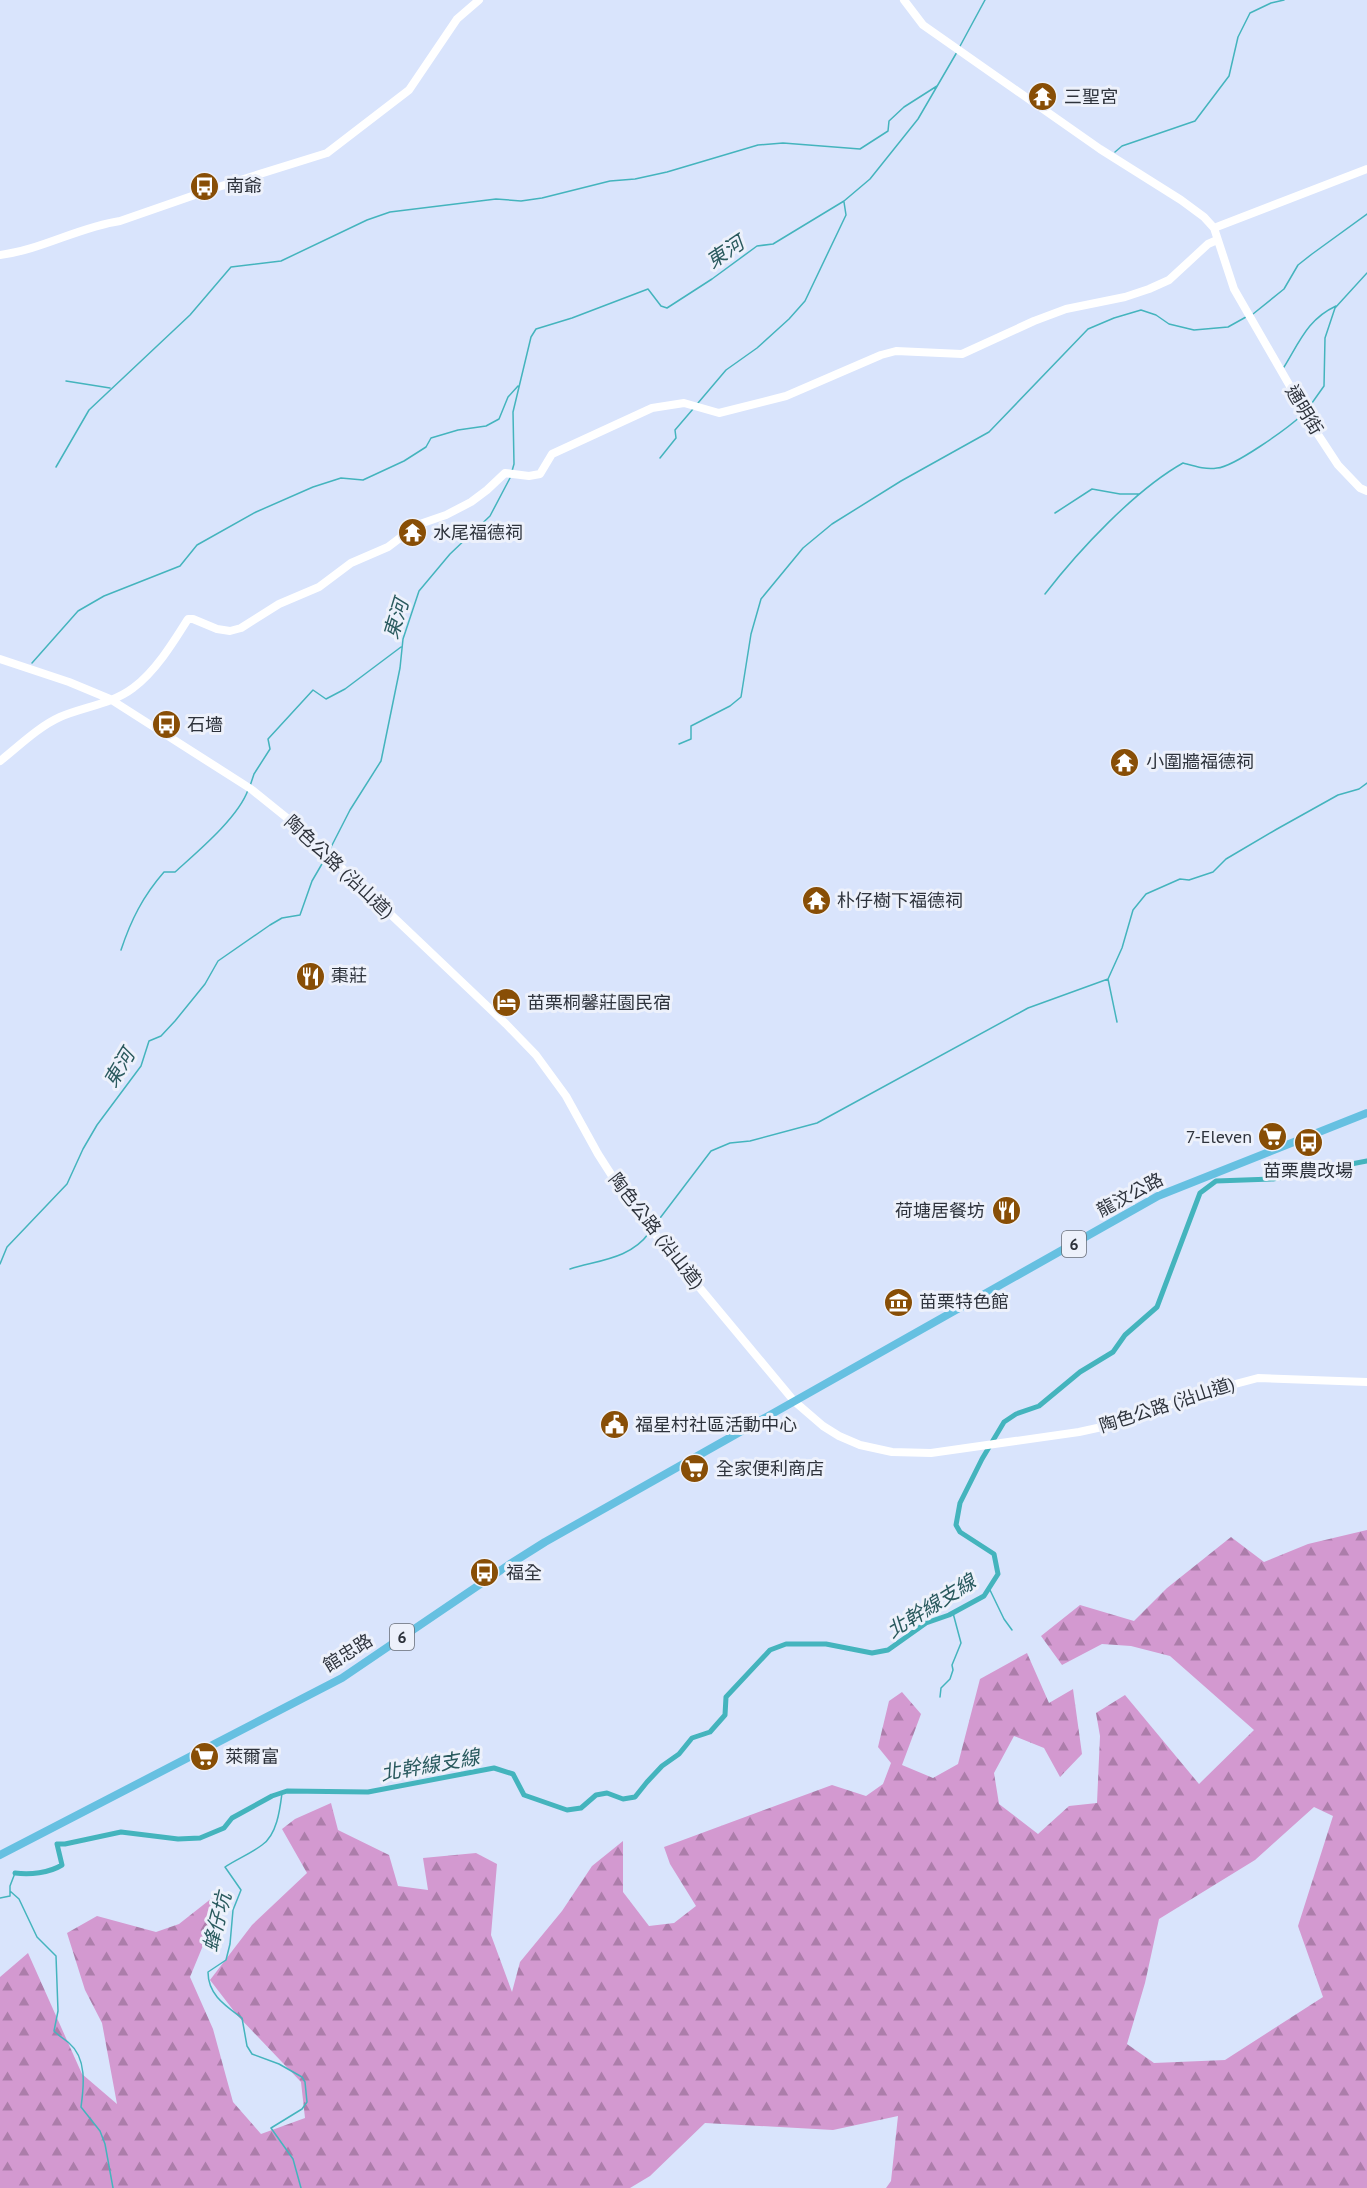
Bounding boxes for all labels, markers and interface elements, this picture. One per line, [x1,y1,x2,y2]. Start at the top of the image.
temple icon: 三聖宮 [1027,81,1059,113]
place label: 三聖宮 [1064,85,1118,108]
bus stop icon: 南爺 [189,170,221,202]
place label: 南爺 [226,174,262,197]
water label: 東河 [701,228,752,274]
street label: 通明街 [1281,381,1328,439]
temple icon: 水尾福德祠 [396,517,428,549]
place label: 水尾福德祠 [433,521,523,544]
water label: 東河 [378,592,415,642]
bus stop icon: 石墻 [150,709,182,741]
place label: 石墻 [187,713,223,736]
temple icon: 小圍牆福德祠 [1109,746,1141,778]
place label: 小圍牆福德祠 [1146,750,1254,773]
street label: 陶色公路 (沿山道) [280,810,399,923]
temple icon: 朴仔樹下福德祠 [800,885,832,917]
place label: 朴仔樹下福德祠 [837,889,963,912]
restaurant icon: 棗莊 [294,960,326,992]
place label: 棗莊 [331,964,367,987]
hotel icon: 苗栗桐馨莊園民宿 [490,987,522,1019]
place label: 苗栗桐馨莊園民宿 [527,991,671,1014]
water label: 東河 [98,1041,143,1092]
supermarket icon: 7-Eleven [1257,1121,1289,1153]
place label: 7-Eleven [1186,1125,1252,1148]
bus stop icon: 苗栗農改場 [1292,1126,1324,1158]
place label: 苗栗農改場 [1263,1159,1353,1182]
street label: 陶色公路 (沿山道) [604,1168,709,1293]
street label: 龍汶公路 [1093,1168,1167,1222]
restaurant icon: 荷塘居餐坊 [990,1195,1022,1227]
place label: 荷塘居餐坊 [895,1199,985,1222]
road number: 6 [1062,1231,1086,1257]
museum icon: 苗栗特色館 [882,1286,914,1318]
place label: 苗栗特色館 [919,1290,1009,1313]
street label: 陶色公路 (沿山道) [1096,1372,1237,1437]
public building icon: 福星村社區活動中心 [598,1409,630,1441]
place label: 福星村社區活動中心 [635,1413,797,1436]
supermarket icon: 全家便利商店 [679,1453,711,1485]
place label: 全家便利商店 [716,1457,824,1480]
bus stop icon: 福全 [469,1557,501,1589]
place label: 福全 [506,1561,542,1584]
water label: 北幹線支線 [882,1567,982,1644]
road number: 6 [390,1624,414,1650]
street label: 館忠路 [319,1629,377,1677]
supermarket icon: 萊爾富 [188,1741,220,1773]
water label: 北幹線支線 [379,1743,483,1786]
place label: 萊爾富 [225,1745,279,1768]
water label: 蜂仔坑 [197,1887,238,1954]

